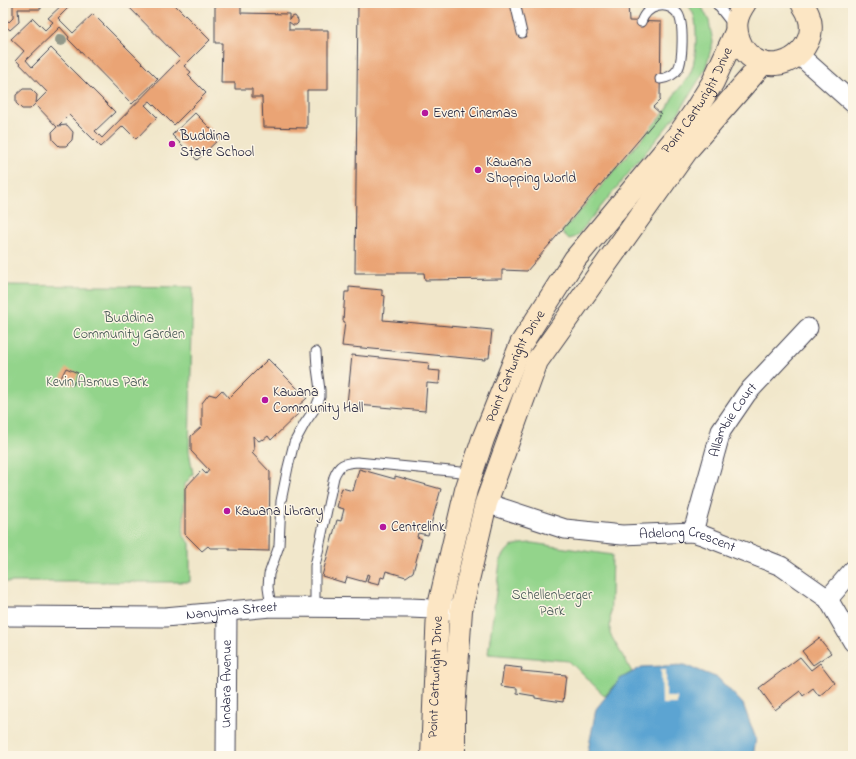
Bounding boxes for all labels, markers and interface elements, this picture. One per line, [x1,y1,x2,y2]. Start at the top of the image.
street label: Point Cartwright Drive [656,43,738,158]
place label: Event Cinemas [433,103,518,124]
marker: Event Cinemas [420,108,430,118]
place label: Buddina State School [179,126,254,163]
marker: Buddina State School [167,139,177,149]
place label: Kawana Shopping World [486,152,576,190]
marker: Kawana Shopping World [473,165,483,175]
street label: Point Cartwright Drive [480,305,551,426]
park label: Buddina Community Garden [73,308,185,346]
park label: Kevin Asmus Park [46,372,149,393]
street label: Allambie Court [704,378,762,459]
place label: Kawana Community Hall [273,382,363,420]
marker: Kawana Community Hall [260,395,270,405]
place label: Kawana Library [235,501,323,523]
marker: Kawana Library [222,506,232,516]
place label: Centrelink [391,517,446,538]
street label: Adelong Crescent [639,521,739,558]
marker: Centrelink [378,522,388,532]
park label: Schellenberger Park [512,585,593,622]
street label: Nanyima Street [185,596,278,625]
street label: Point Cartwright Drive [422,615,448,739]
street label: Undara Avenue [216,639,237,728]

